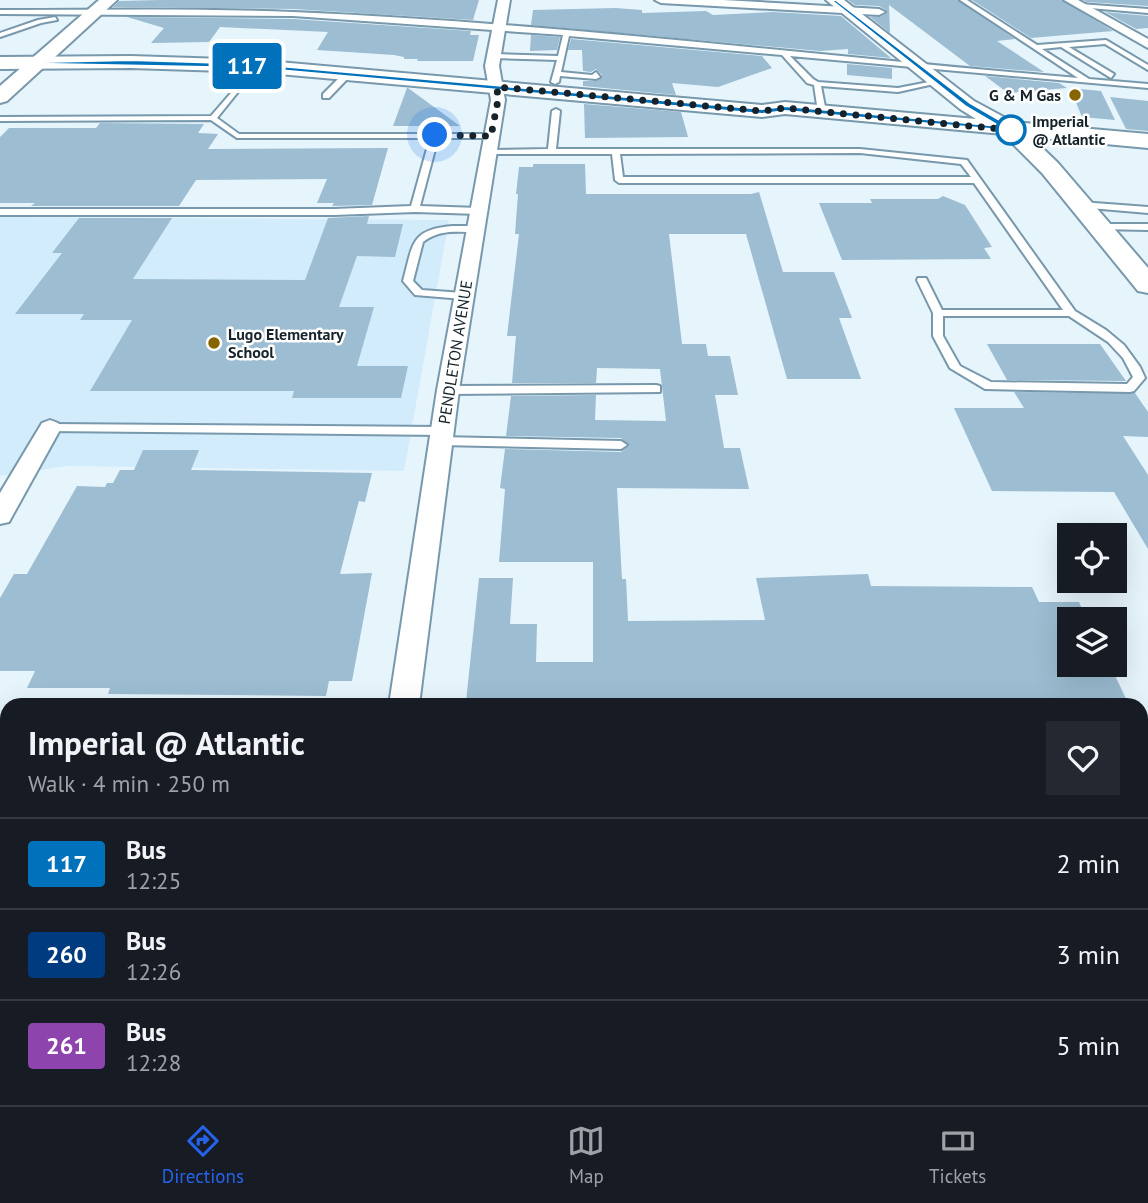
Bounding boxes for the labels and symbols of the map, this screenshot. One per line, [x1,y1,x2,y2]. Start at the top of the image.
line badge: 117 [207,43,287,89]
place label: G & M Gas [989,85,1061,105]
marker: G & M Gas [1067,87,1083,103]
place label: Imperial @ Atlantic [1032,111,1105,149]
marker: Imperial @ Atlantic [996,115,1026,145]
your location [417,117,452,152]
street label: PENDLETON AVENUE [434,279,476,425]
place label: Lugo Elementary School [228,324,344,362]
marker: Lugo Elementary School [206,335,222,351]

